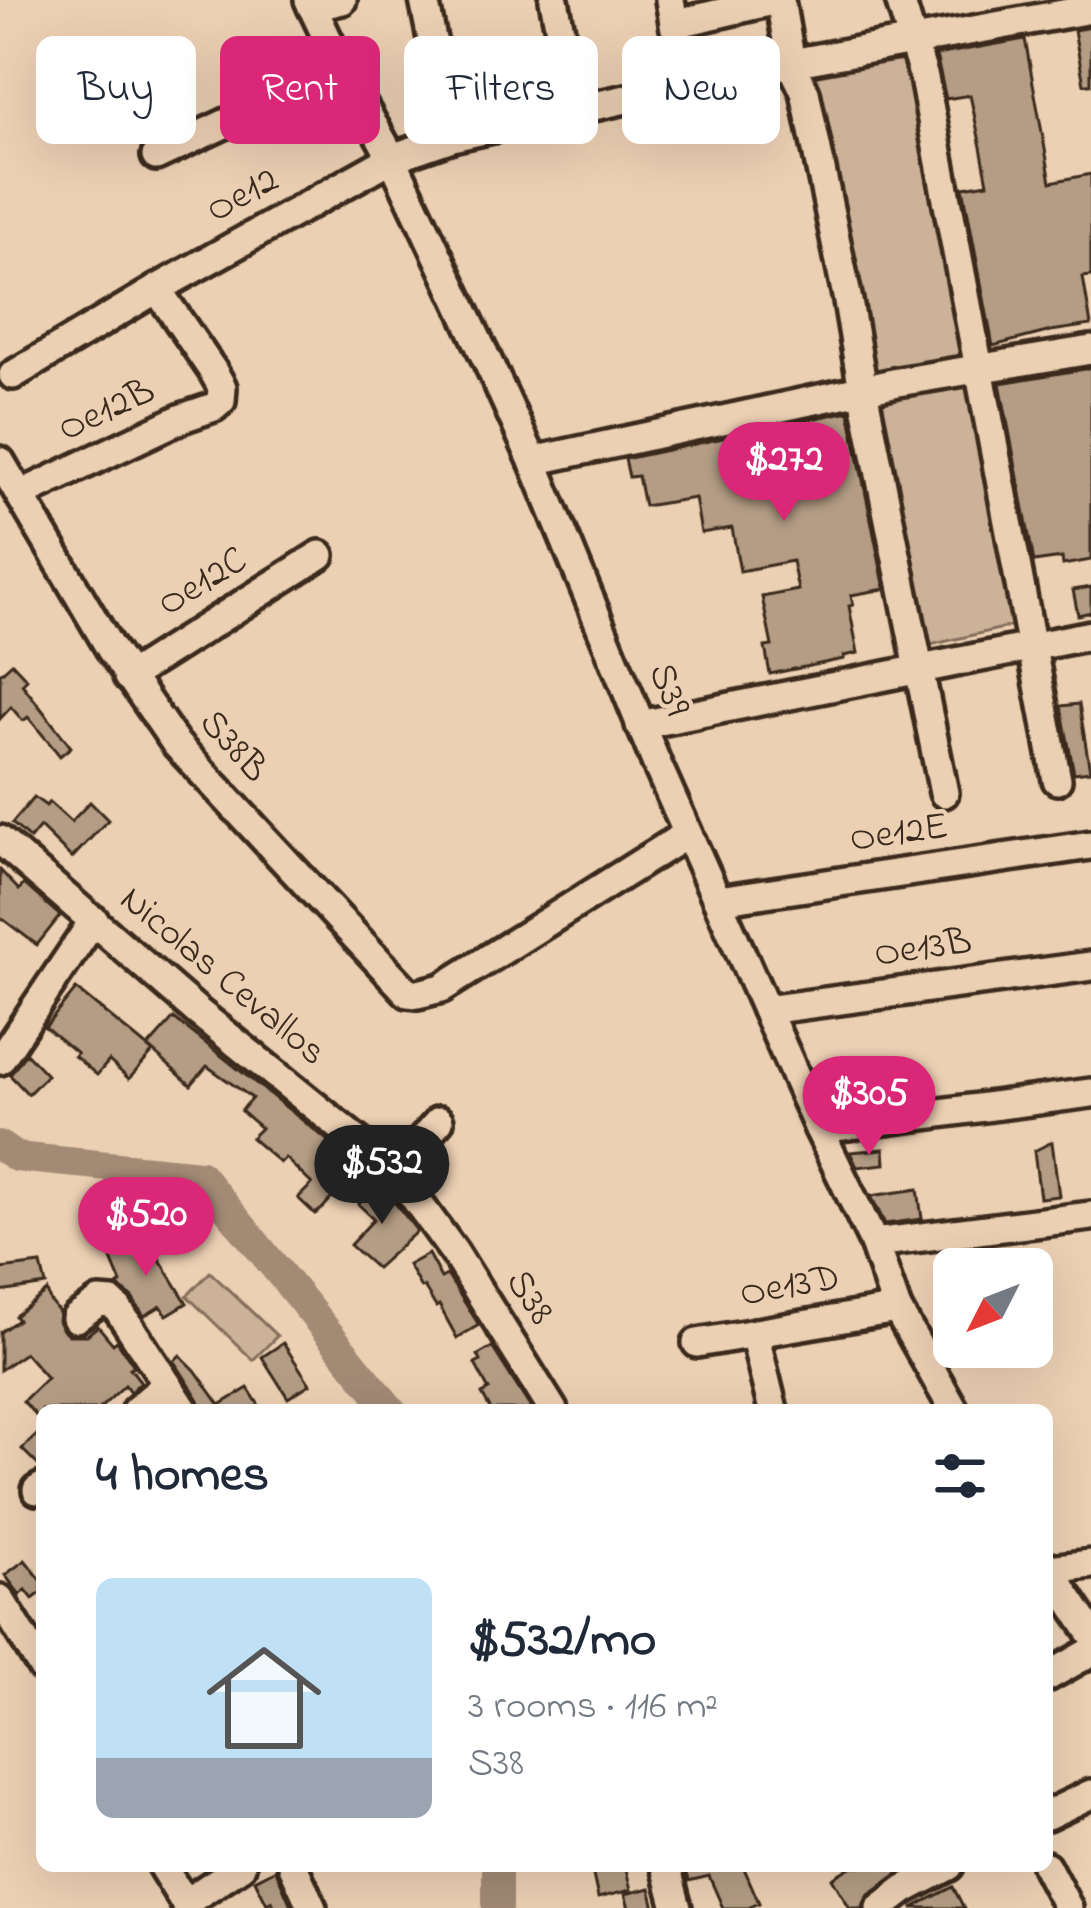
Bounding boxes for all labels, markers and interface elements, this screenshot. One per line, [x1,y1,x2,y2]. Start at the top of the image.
chip: Buy [36,36,196,144]
chip: Rent [220,36,380,144]
chip: Filters [404,36,598,144]
chip: New [622,36,780,144]
street label: Oe12 [196,153,290,239]
street label: Oe12B [49,364,165,458]
pin: $272 [713,422,855,524]
text: $272 [745,432,823,489]
street label: Oe12C [147,533,259,633]
street label: S39 [632,655,704,725]
street label: S38B [184,697,282,797]
street label: Oe12E [846,799,952,869]
street label: Nicolas Cevallos [106,873,338,1081]
street label: Oe13B [871,914,975,984]
pin: $305 [798,1056,940,1158]
text: $305 [830,1066,908,1123]
pin: $532 [311,1125,453,1227]
text: $532 [341,1135,423,1192]
pin: $520 [75,1177,217,1279]
text: $520 [105,1187,187,1244]
north arrow [933,1248,1053,1368]
map controls [933,1248,1053,1368]
street label: Oe13D [736,1250,844,1324]
street label: S38 [490,1259,568,1337]
text: 4 homes [96,1439,269,1514]
icon: filters [927,1443,993,1509]
text: $532/mo [468,1604,656,1679]
icon: home [192,1626,336,1770]
text: 3 rooms · 116 m² [468,1679,718,1736]
text: S38 [468,1736,524,1793]

